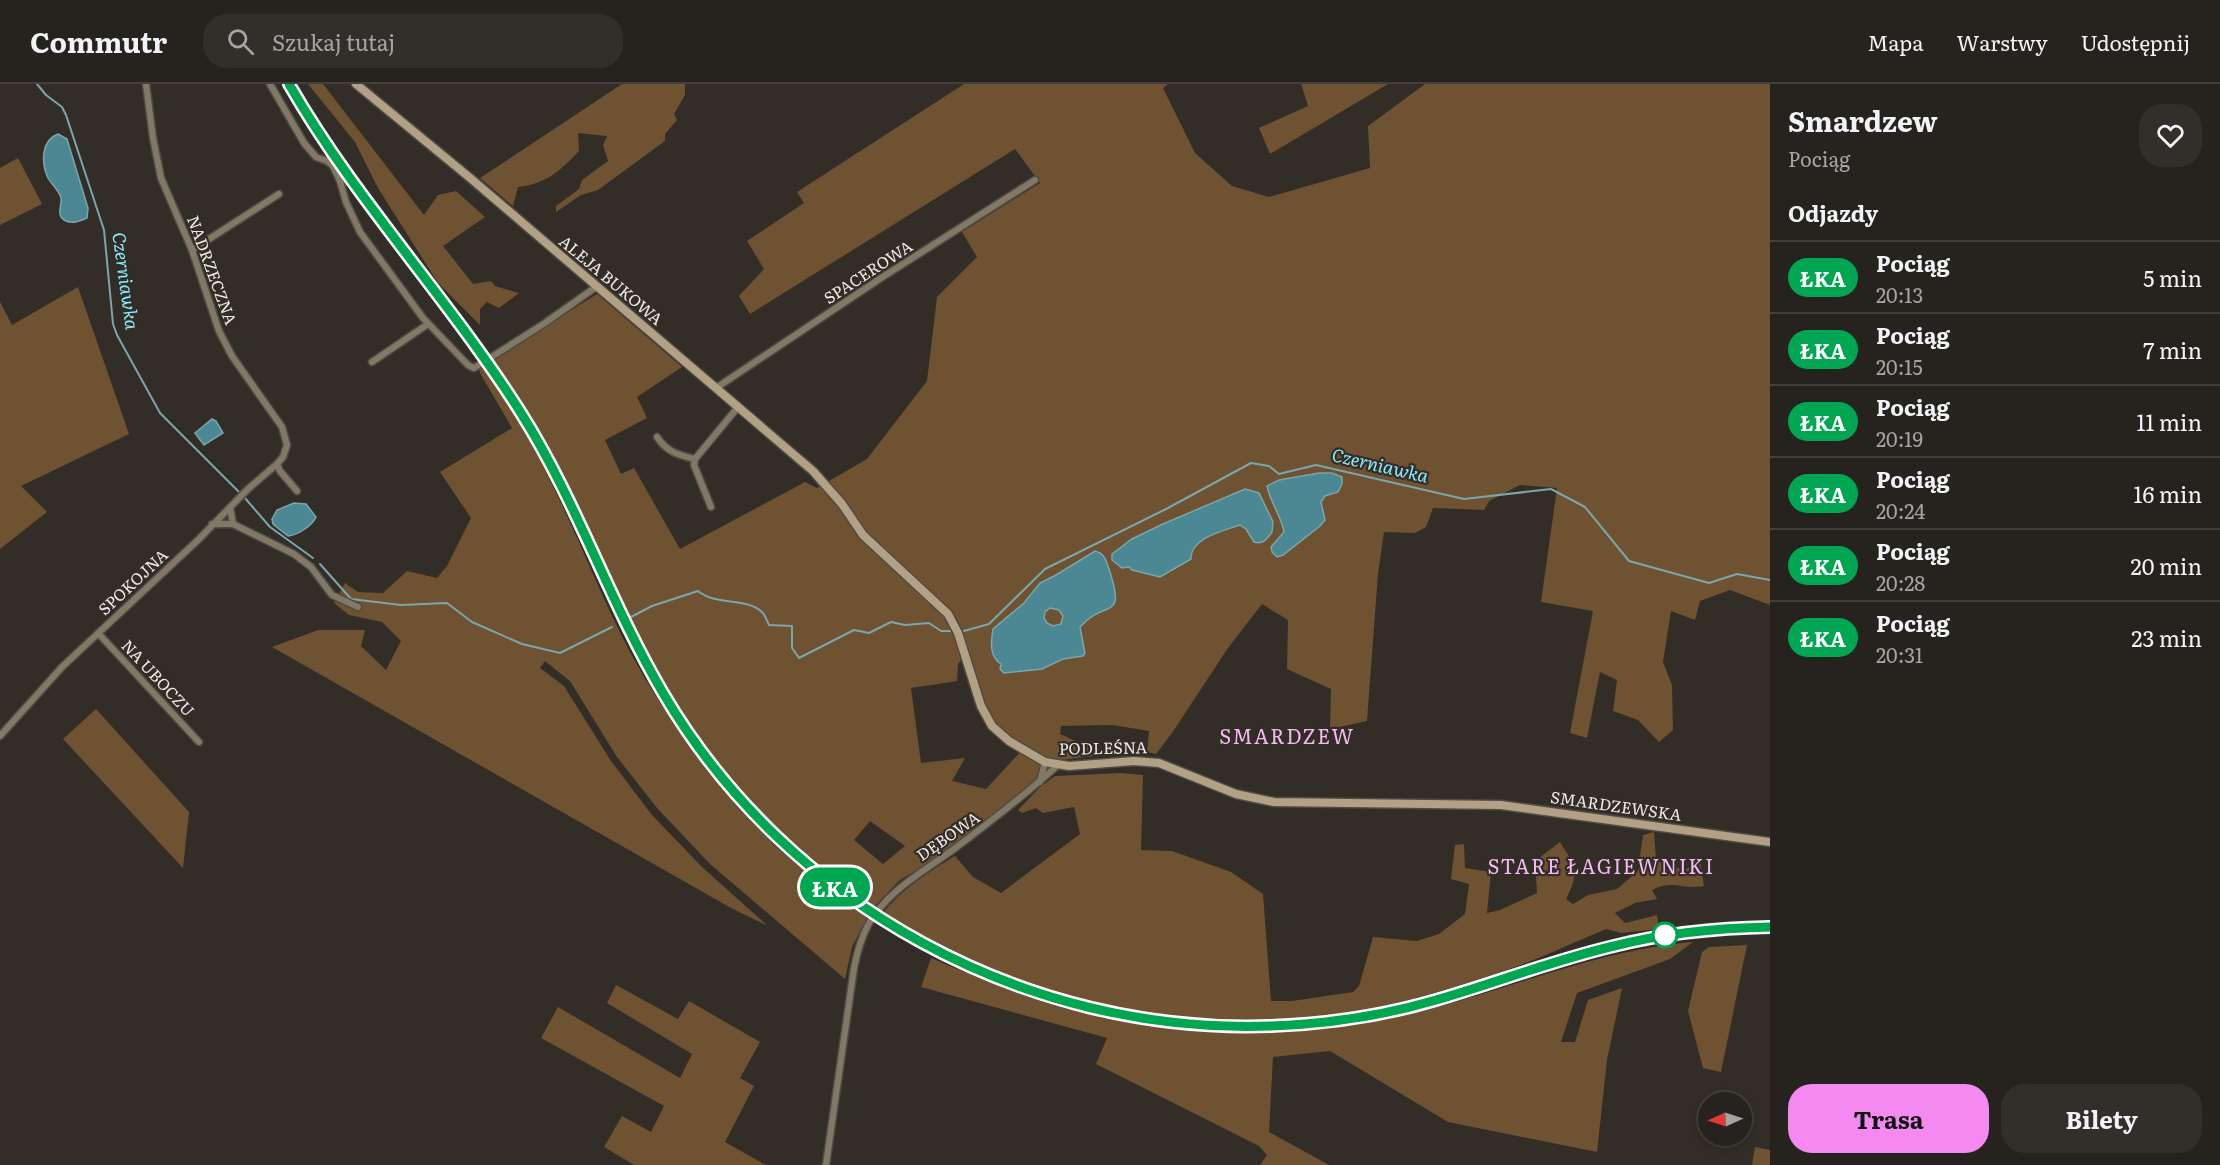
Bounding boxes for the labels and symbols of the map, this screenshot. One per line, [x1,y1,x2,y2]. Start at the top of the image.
street label: NADRZECZNA [182,212,244,328]
street label: ALEJA BUKOWA [555,229,669,330]
water label: Czerniawka [106,230,147,332]
street label: SPACEROWA [818,233,917,309]
water label: Czerniawka [1329,440,1432,489]
street label: SPOKOJNA [92,542,173,620]
street label: NA UBOCZU [117,633,201,721]
district label: SMARDZEW [1219,720,1355,750]
street label: PODLEŚNA [1059,734,1148,760]
street label: SMARDZEWSKA [1549,784,1683,826]
street label: DĘBOWA [911,804,984,866]
district label: STARE ŁAGIEWNIKI [1487,850,1715,880]
line badge: ŁKA [800,868,870,906]
unlabelled marker [1652,922,1678,948]
north arrow [1698,1092,1752,1146]

